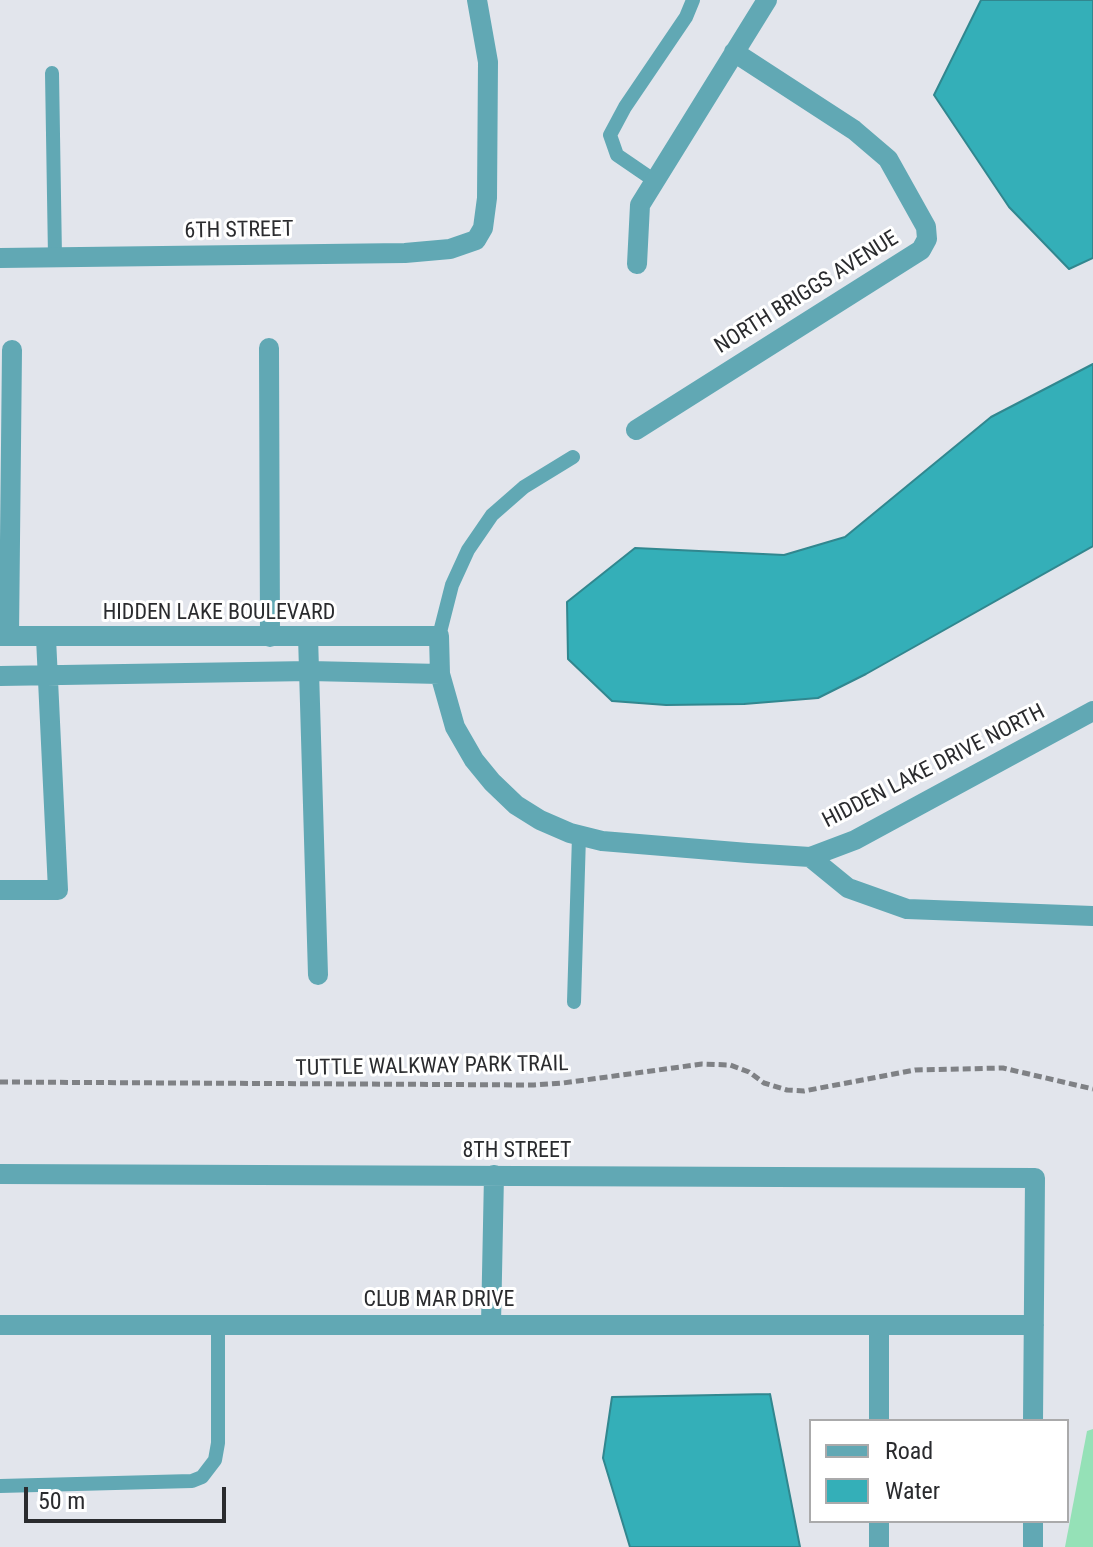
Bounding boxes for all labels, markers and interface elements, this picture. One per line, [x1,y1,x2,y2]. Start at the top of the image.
street label: 6TH STREET [184,217,294,245]
street label: NORTH BRIGGS AVENUE [710,226,904,360]
street label: HIDDEN LAKE BOULEVARD [103,600,335,626]
street label: HIDDEN LAKE DRIVE NORTH [818,699,1050,835]
street label: TUTTLE WALKWAY PARK TRAIL [295,1051,569,1083]
street label: 8TH STREET [462,1138,572,1164]
street label: CLUB MAR DRIVE [364,1287,514,1313]
legend [809,1419,1069,1523]
text: Road [885,1437,933,1465]
scale bar [28,1471,230,1521]
text: Water [885,1477,940,1505]
text: 50 m [38,1487,85,1515]

